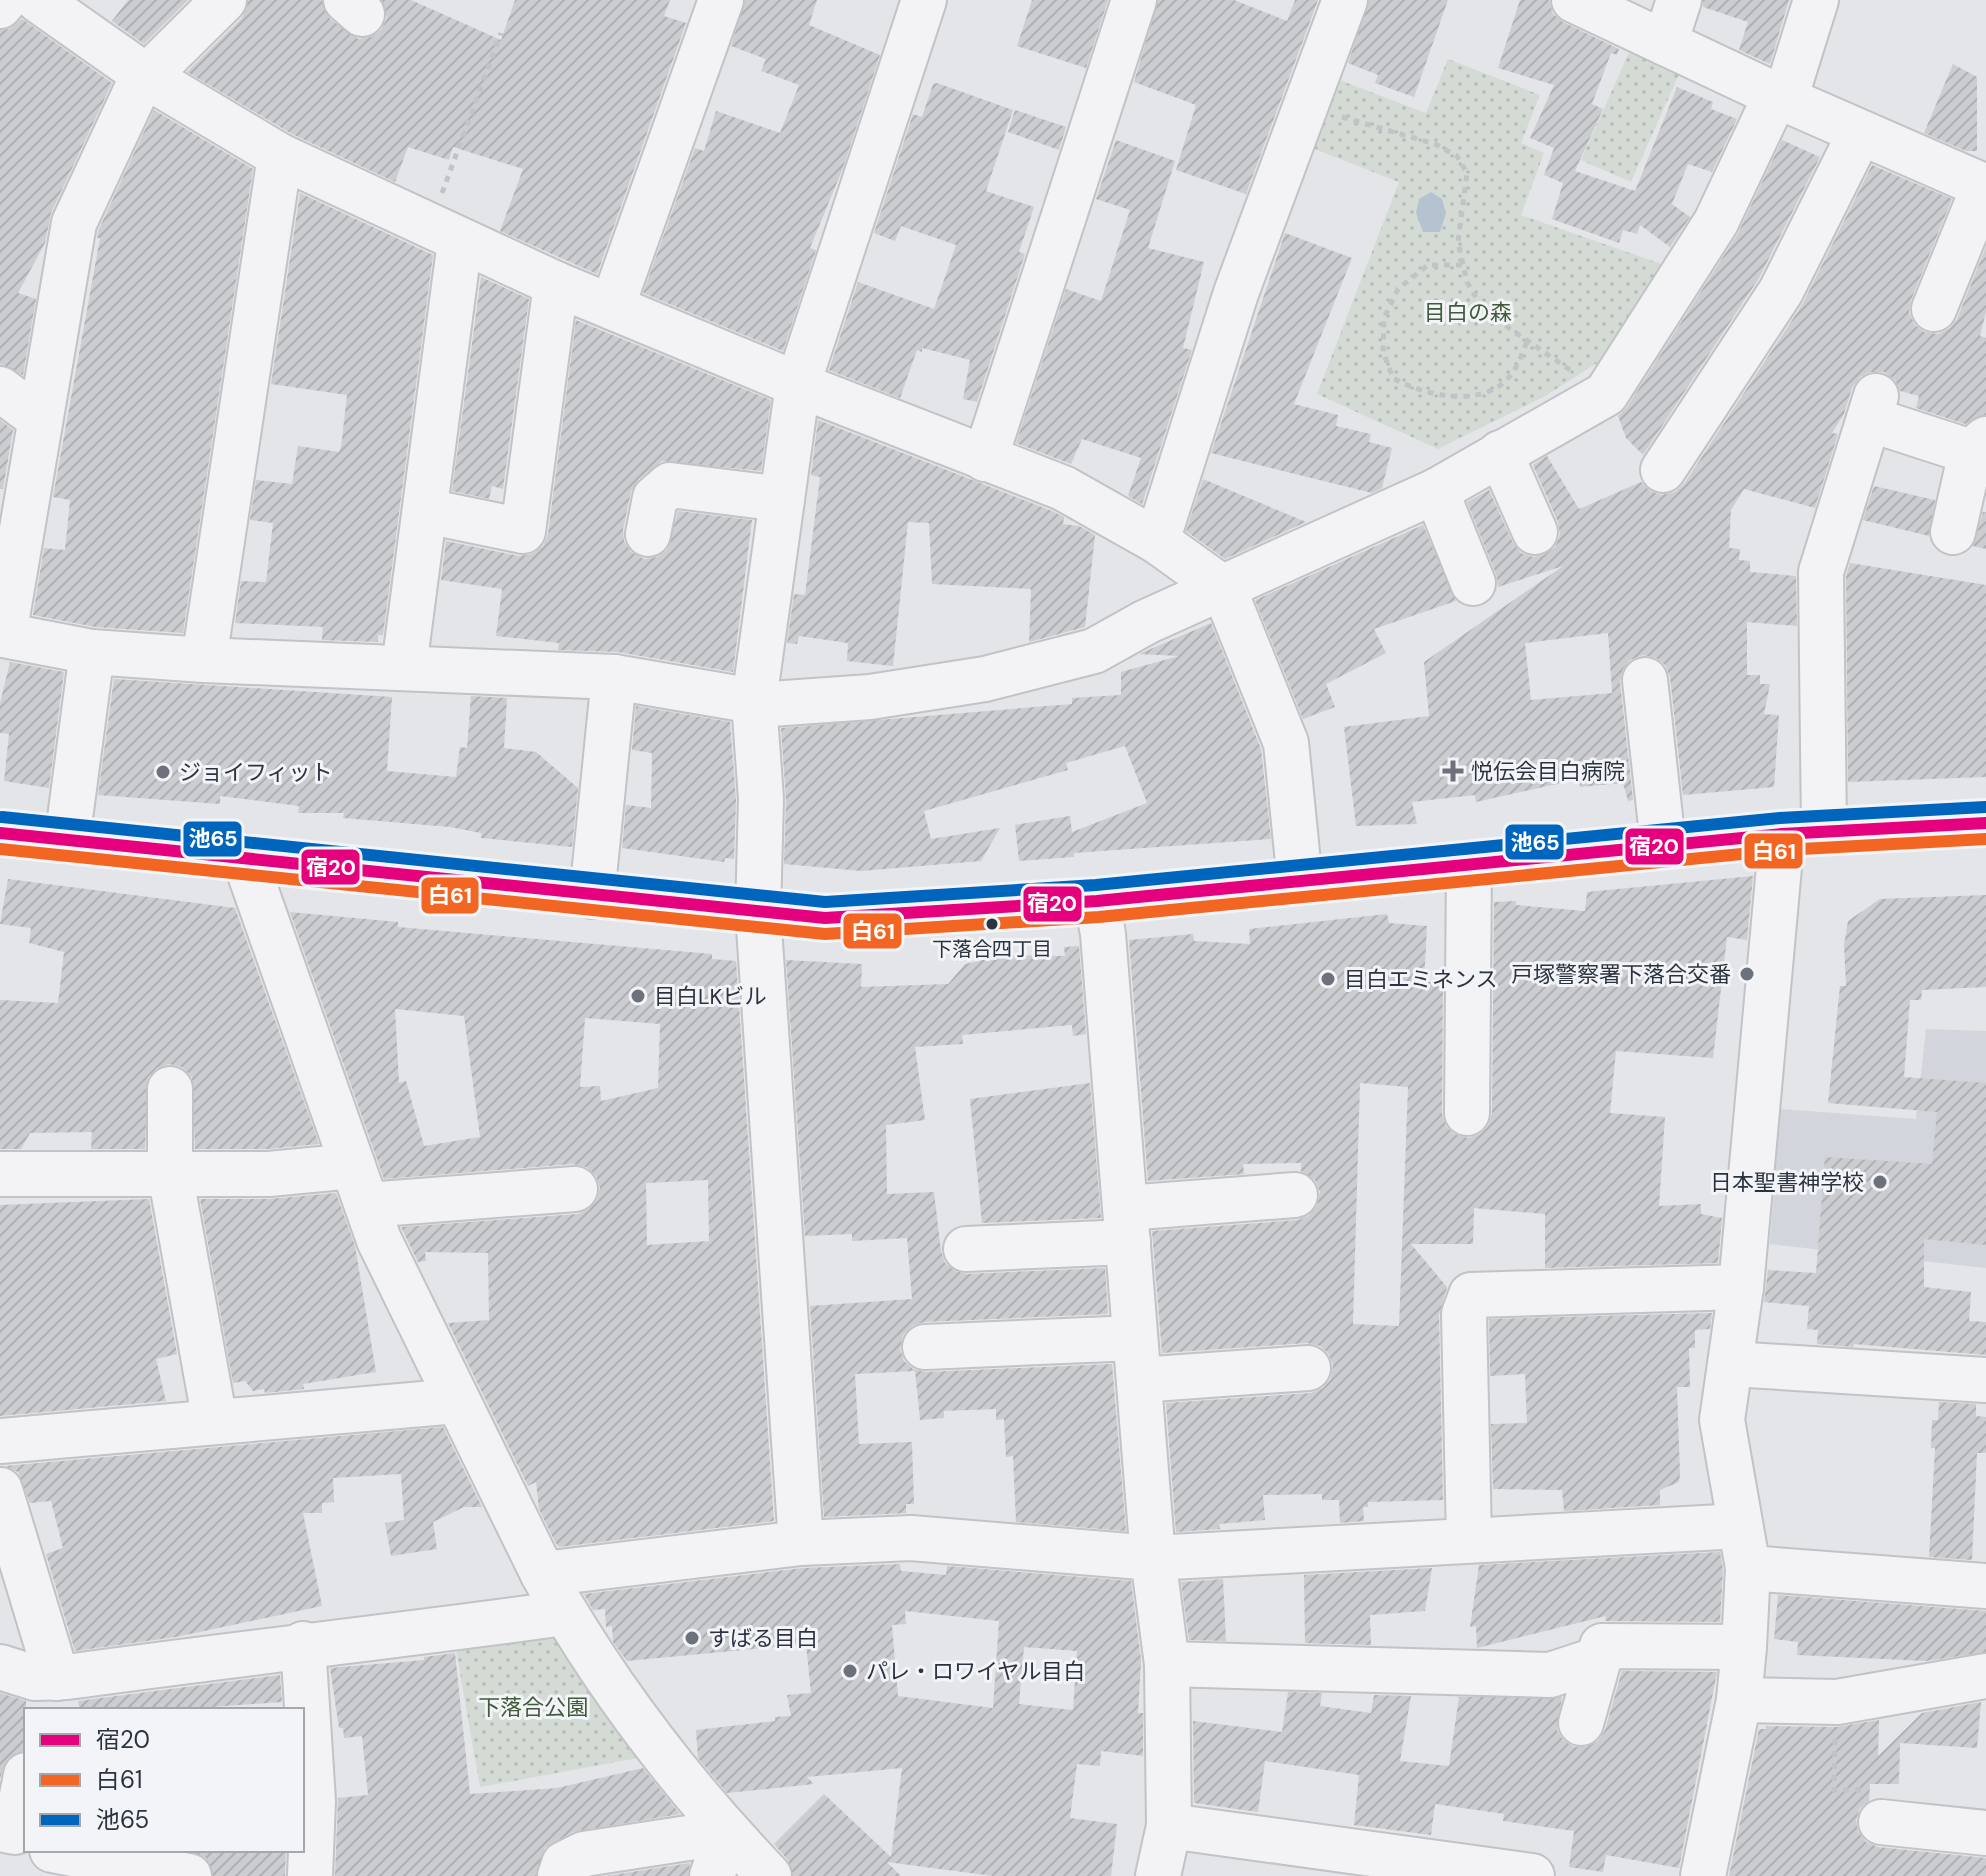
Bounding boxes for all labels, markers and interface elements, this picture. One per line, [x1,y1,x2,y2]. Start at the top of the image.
park label: 目白の森 [1424,298,1512,327]
place label: 悦伝会目白病院 [1471,757,1625,786]
place label: ジョイフィット [179,758,333,787]
marker: 悦伝会目白病院 [1442,760,1464,782]
marker: ジョイフィット [154,763,172,781]
line badge: 池65 [182,820,243,858]
line badge: 池65 [1504,823,1565,861]
text: 池65 [188,824,238,853]
line badge: 宿20 [1624,827,1685,866]
text: 池65 [1510,828,1560,857]
text: 宿20 [1629,832,1679,861]
line badge: 白61 [1743,832,1804,870]
text: 白61 [1752,837,1796,866]
line badge: 宿20 [300,848,361,886]
text: 宿20 [306,853,356,882]
line badge: 白61 [420,876,480,915]
text: 白61 [428,881,472,910]
line badge: 宿20 [1022,885,1083,923]
text: 宿20 [1027,889,1077,918]
line badge: 白61 [842,912,903,950]
marker: 下落合四丁目 [984,916,1000,932]
text: 白61 [851,917,895,946]
place label: 下落合四丁目 [932,936,1052,962]
place label: 戸塚警察署下落合交番 [1511,960,1731,989]
place label: 目白エミネンス [1344,965,1498,994]
marker: 戸塚警察署下落合交番 [1738,965,1756,983]
marker: 目白エミネンス [1319,970,1337,988]
place label: 目白LKビル [654,982,766,1011]
marker: 目白LKビル [629,987,647,1005]
place label: 日本聖書神学校 [1710,1168,1864,1197]
marker: 日本聖書神学校 [1871,1173,1889,1191]
place label: すばる目白 [708,1624,818,1653]
marker: すばる目白 [683,1629,701,1647]
place label: パレ・ロワイヤル目白 [866,1657,1085,1686]
marker: パレ・ロワイヤル目白 [841,1662,859,1680]
park label: 下落合公園 [478,1693,588,1722]
legend [24,1708,304,1852]
text: 宿20 [96,1724,150,1755]
text: 白61 [96,1764,143,1795]
text: 池65 [96,1804,149,1835]

